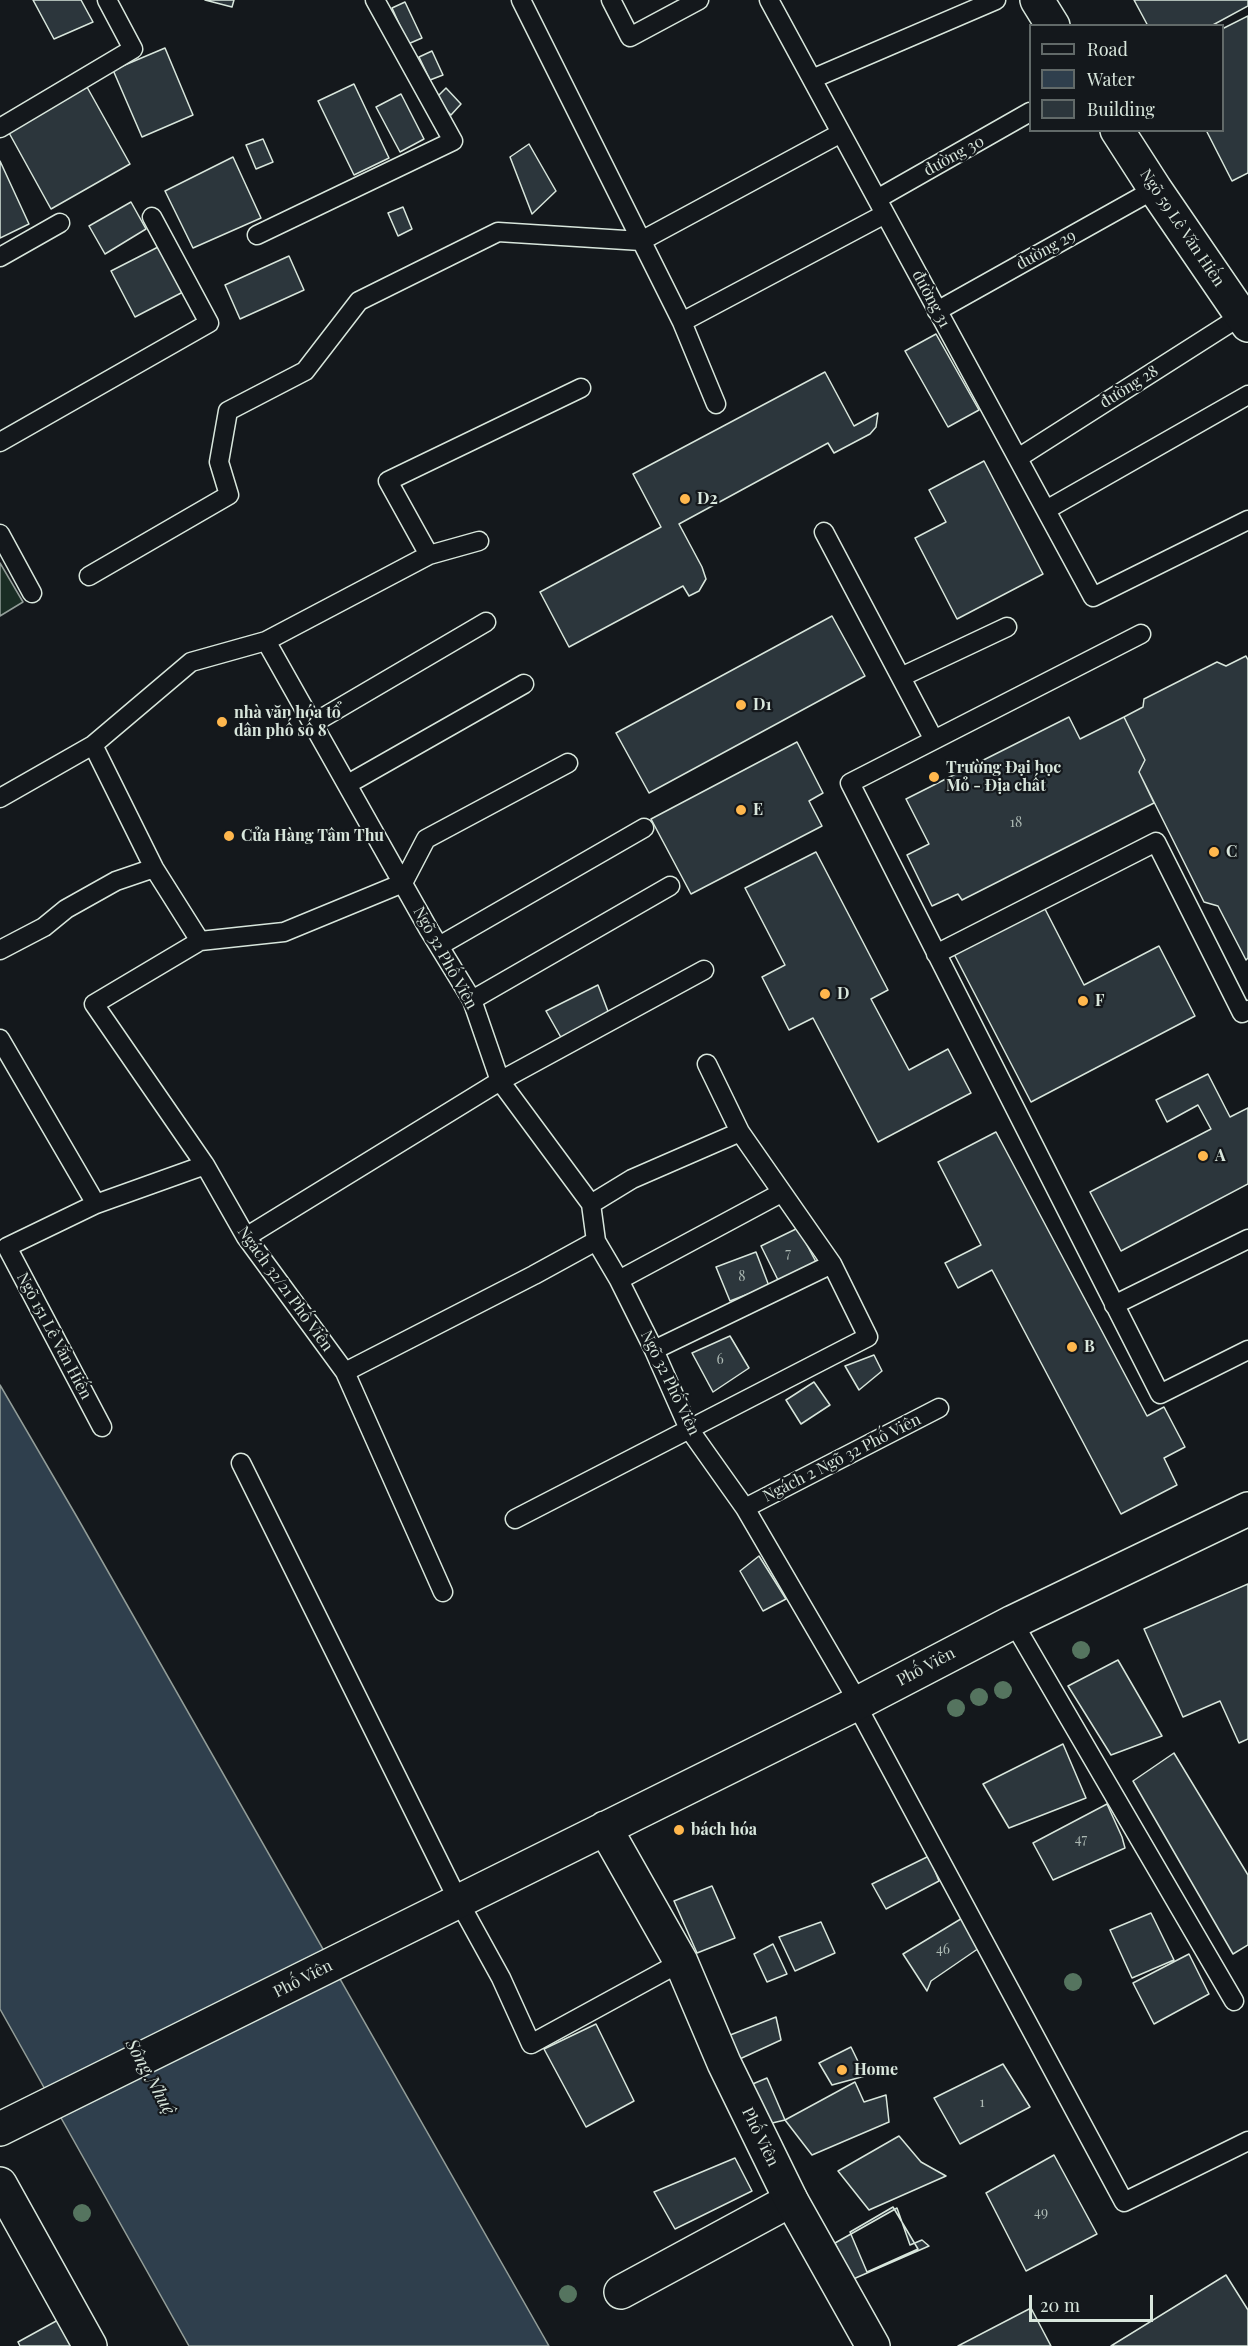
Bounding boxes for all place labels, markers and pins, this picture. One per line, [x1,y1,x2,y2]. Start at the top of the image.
place label: D2 [697,489,718,509]
marker: D2 [678,492,692,506]
place label: D1 [753,695,772,715]
marker: D1 [734,698,748,712]
place label: nhà văn hóa tổ dân phố số 8 [234,703,341,741]
marker: nhà văn hóa tổ dân phố số 8 [215,715,229,729]
place label: Trường Đại học Mỏ - Địa chất [946,758,1061,796]
marker: Trường Đại học Mỏ - Địa chất [927,770,941,784]
place label: E [753,800,763,820]
marker: E [734,803,748,817]
place label: Cửa Hàng Tâm Thu [241,826,384,846]
marker: Cửa Hàng Tâm Thu [222,829,236,843]
place label: C [1226,842,1237,862]
marker: C [1207,845,1221,859]
place label: D [837,984,849,1004]
marker: D [818,987,832,1001]
place label: F [1095,991,1104,1011]
marker: F [1076,994,1090,1008]
place label: A [1215,1146,1226,1166]
marker: A [1196,1149,1210,1163]
place label: B [1084,1337,1095,1357]
marker: B [1065,1340,1079,1354]
place label: bách hóa [691,1820,757,1840]
marker: bách hóa [672,1823,686,1837]
place label: Home [854,2060,898,2080]
marker: Home [835,2063,849,2077]

